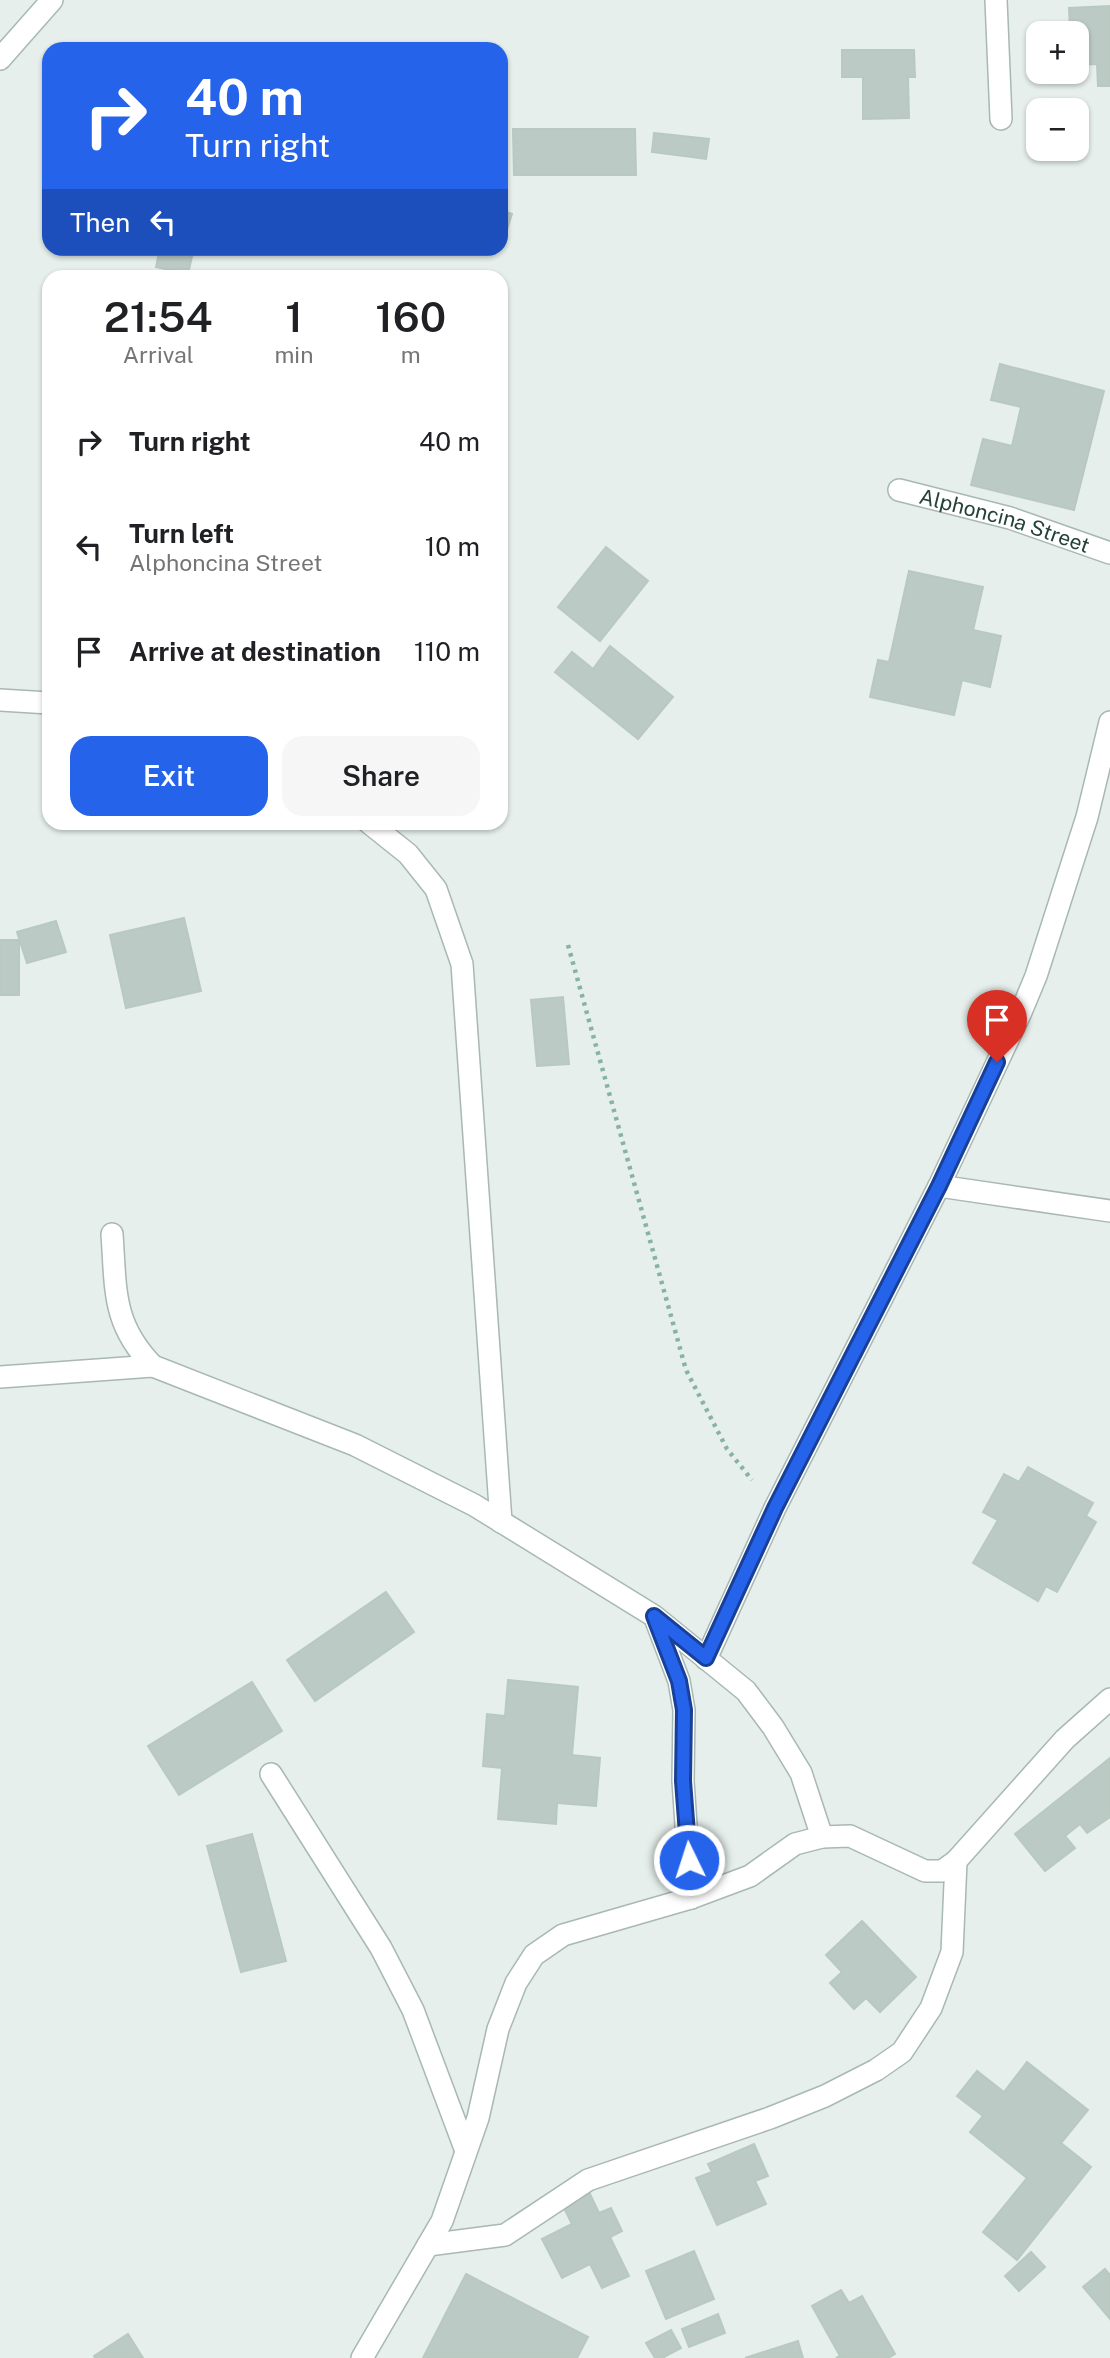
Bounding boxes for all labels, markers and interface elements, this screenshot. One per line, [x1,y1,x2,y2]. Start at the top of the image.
map controls [1026,21,1089,161]
button: + [1026,21,1089,84]
text: 40 m [185,68,304,126]
icon: right [70,70,161,161]
button: − [1026,98,1089,161]
text: Turn right [185,127,330,164]
icon: left [144,203,182,241]
text: Then [70,207,130,238]
text: 21:54 [104,292,213,341]
text: 1 [285,292,303,341]
text: 160 [375,292,446,341]
text: Arrival [123,341,194,368]
text: min [274,341,313,368]
text: m [401,341,421,368]
icon: right [70,423,108,461]
text: Turn right [129,426,251,457]
text: 40 m [419,426,480,457]
street label: Alphoncina Street [917,483,1093,557]
text: Turn left [129,518,234,549]
icon: left [70,528,108,566]
text: 10 m [425,531,480,562]
text: Alphoncina Street [129,549,322,576]
icon: arrive [70,633,108,671]
text: Arrive at destination [129,636,381,667]
text: 110 m [414,636,480,667]
button: Exit [70,736,268,816]
button: Share [282,736,480,816]
pin [967,990,1027,1062]
icon: arrive [978,1001,1016,1039]
position arrow [652,1823,726,1897]

